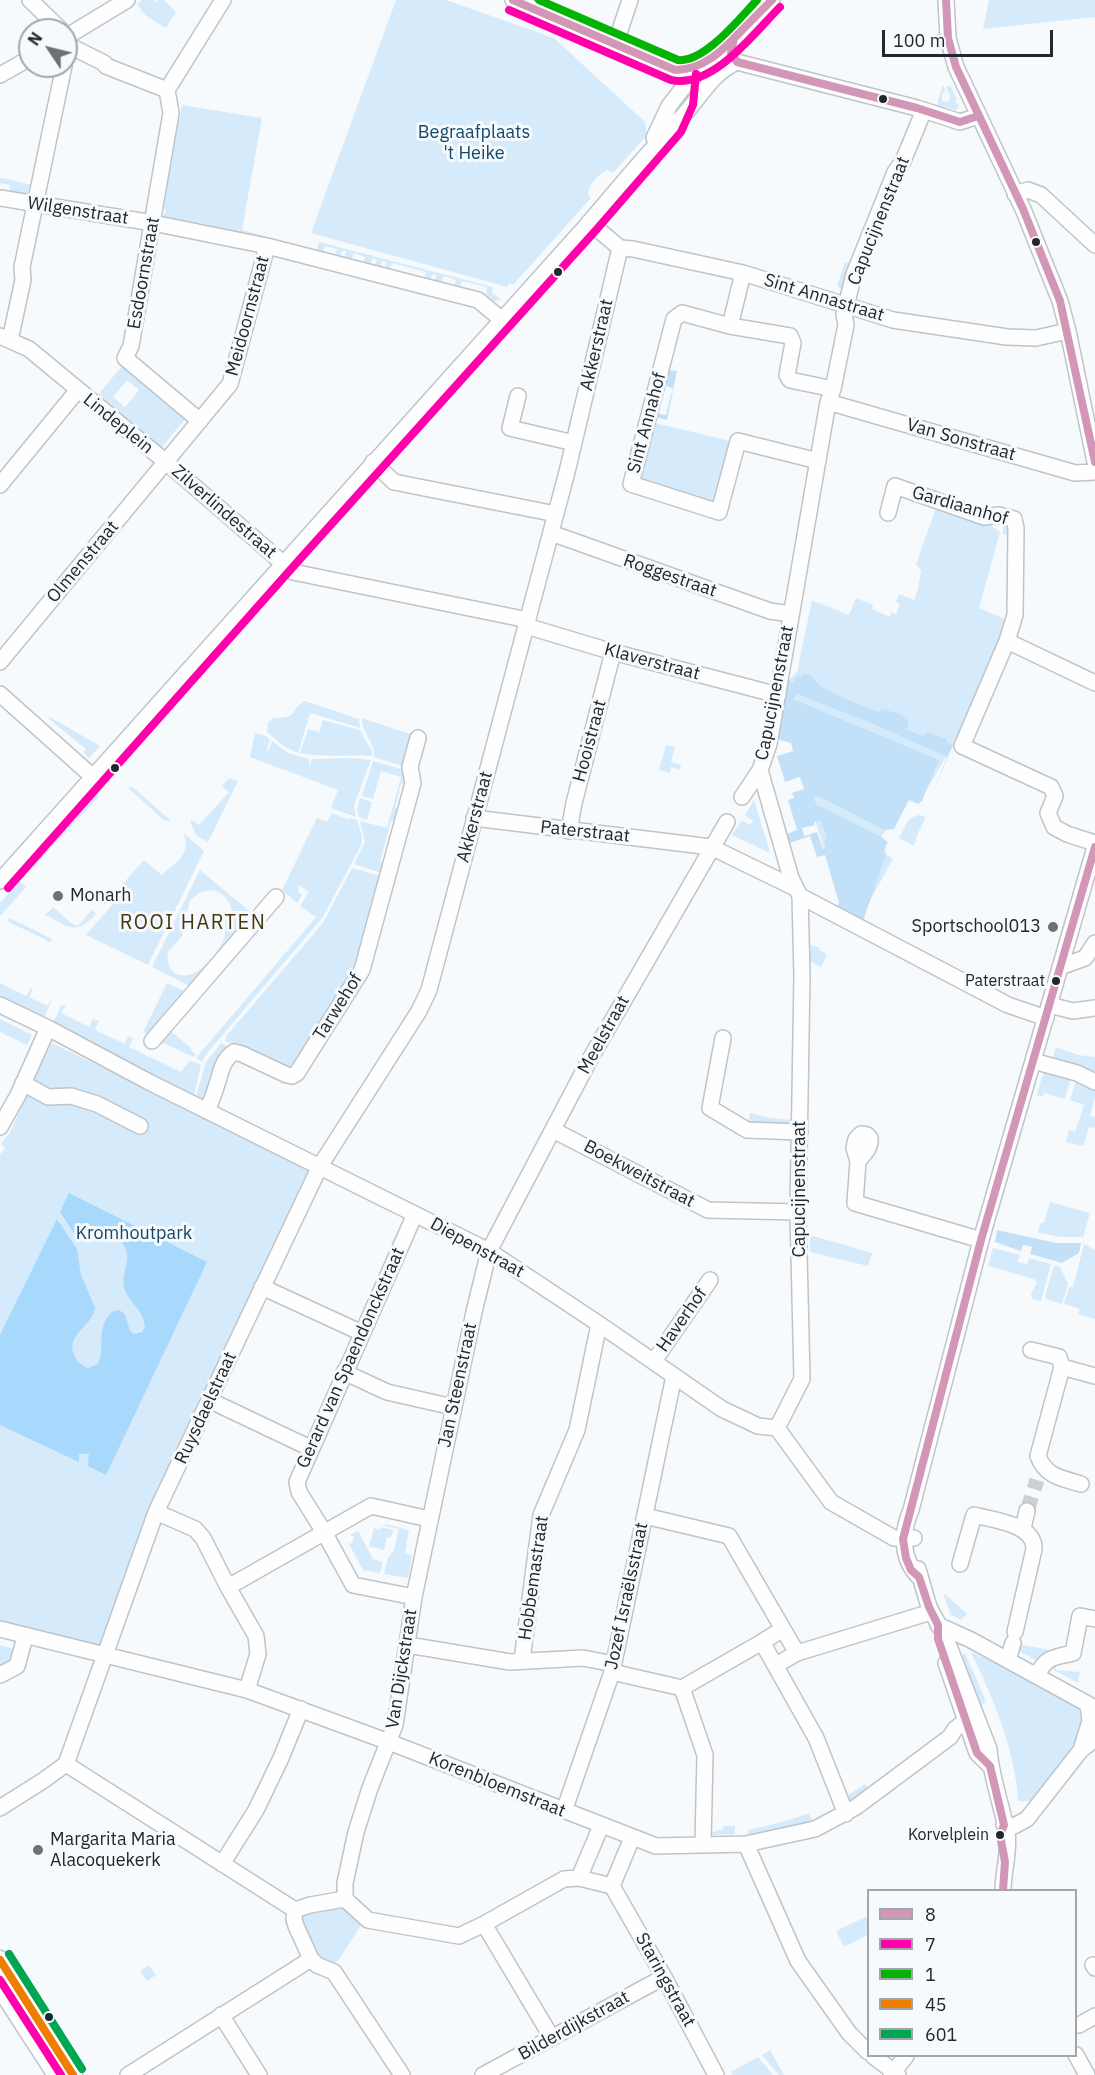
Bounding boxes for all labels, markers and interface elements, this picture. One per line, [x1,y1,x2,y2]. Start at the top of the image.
north arrow [18,18,78,78]
scale bar [885,18,1056,56]
text: N [23,28,46,49]
text: 100 m [893,29,945,52]
unlabelled marker [877,93,889,105]
park label: Begraafplaats 't Heike [418,122,530,164]
street label: Capucijnenstraat [843,154,915,288]
street label: Wilgenstraat [26,192,130,230]
street label: Esdoornstraat [123,215,165,331]
unlabelled marker [1030,236,1042,248]
street label: Meidoornstraat [222,254,274,378]
unlabelled marker [552,266,564,278]
street label: Sint Annastraat [761,269,887,327]
street label: Akkerstraat [576,297,618,393]
street label: Sint Annahof [623,370,671,476]
street label: Lindeplein [79,389,157,459]
street label: Van Sonstraat [904,414,1018,466]
street label: Zilverlindestraat [167,461,281,563]
street label: Gardiaanhof [909,482,1011,530]
street label: Olmenstraat [42,517,124,607]
street label: Roggestraat [621,550,719,602]
street label: Capucijnenstraat [751,624,799,762]
street label: Klaverstraat [602,639,702,685]
street label: Hooistraat [569,697,611,785]
unlabelled marker [109,762,121,774]
street label: Akkerstraat [452,769,498,865]
street label: Paterstraat [539,817,631,847]
place label: Monarh [70,885,131,907]
marker: Monarh [51,889,65,903]
district label: ROOI HARTEN [120,911,266,935]
place label: Sportschool013 [912,916,1041,938]
marker: Sportschool013 [1046,920,1060,934]
street label: Tarwehof [309,969,367,1045]
place label: Paterstraat [965,971,1045,991]
marker: Paterstraat [1050,975,1062,987]
street label: Meelstraat [574,992,634,1078]
street label: Capucijnenstraat [789,1121,811,1257]
street label: Boekweitstraat [580,1136,698,1212]
street label: Diepenstraat [426,1213,528,1283]
park label: Kromhoutpark [76,1223,192,1245]
street label: Gerard van Spaendonckstraat [292,1244,410,1472]
street label: Haverhof [652,1284,712,1356]
street label: Jan Steenstraat [434,1321,482,1449]
street label: Ruysdaelstraat [171,1348,241,1468]
street label: Hobbemastraat [515,1514,553,1642]
street label: Jozef Israëlsstraat [601,1520,653,1672]
street label: Van Dijckstraat [382,1608,422,1730]
street label: Korenbloemstraat [425,1748,569,1822]
place label: Korvelplein [908,1825,989,1845]
place label: Margarita Maria Alacoquekerk [50,1829,176,1872]
marker: Korvelplein [994,1829,1006,1841]
marker: Margarita Maria Alacoquekerk [31,1843,45,1857]
legend [867,1889,1077,2057]
text: 8 [925,1903,936,1926]
street label: Staringstraat [630,1929,700,2031]
text: 7 [925,1933,936,1956]
text: 1 [925,1963,936,1986]
street label: Bilderdijkstraat [515,1987,633,2065]
text: 45 [925,1993,947,2016]
unlabelled marker [43,2011,55,2023]
text: 601 [925,2023,957,2046]

